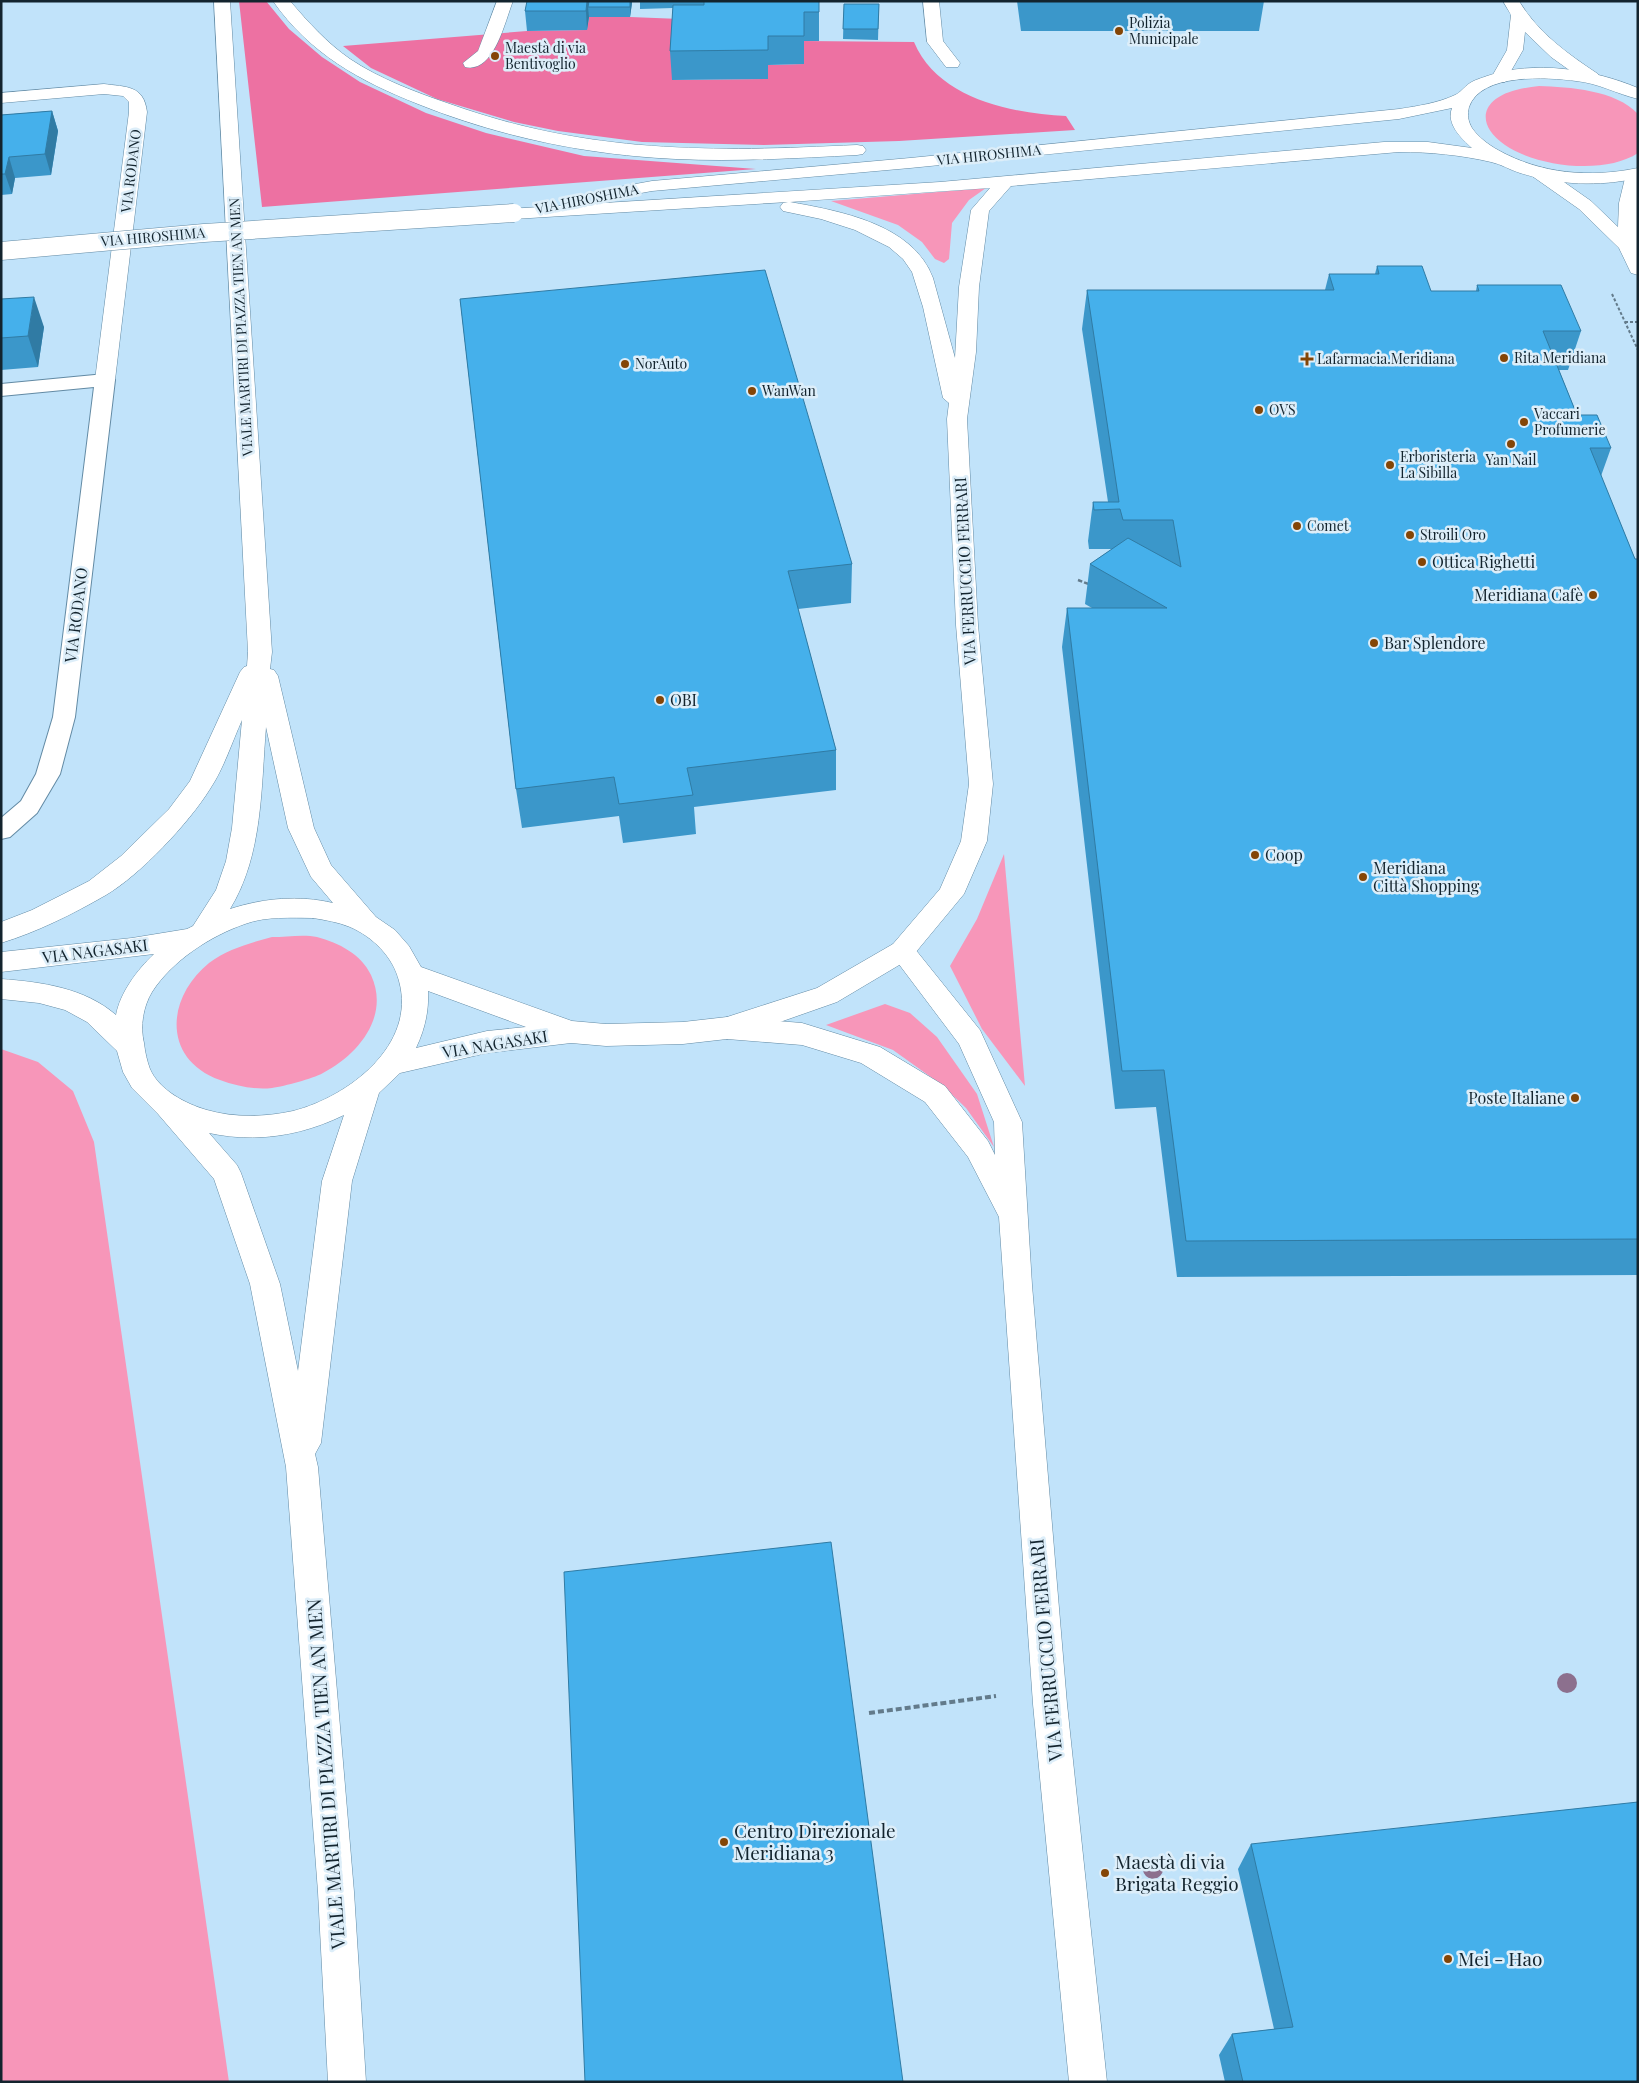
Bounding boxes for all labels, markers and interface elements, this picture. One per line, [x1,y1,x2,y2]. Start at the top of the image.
place label: Polizia Municipale [1129,13,1199,48]
marker: Polizia Municipale [1113,25,1125,37]
place label: Maestà di via Bentivoglio [505,38,586,73]
marker: Maestà di via Bentivoglio [489,50,501,62]
street label: VIA RODANO [116,128,145,215]
street label: VIA HIROSHIMA [935,140,1042,170]
street label: VIA HIROSHIMA [533,179,640,218]
street label: VIALE MARTIRI DI PIAZZA TIEN AN MEN [224,197,257,458]
street label: VIA HIROSHIMA [99,222,206,251]
place label: Rita Meridiana [1514,348,1606,367]
place label: Lafarmacia.Meridiana [1317,349,1455,368]
marker: Rita Meridiana [1498,352,1510,364]
marker: Lafarmacia.Meridiana [1301,353,1313,365]
place label: NorAuto [635,354,688,373]
marker: NorAuto [619,358,631,370]
place label: WanWan [761,381,817,400]
marker: WanWan [746,385,758,397]
place label: OVS [1269,400,1295,419]
marker: OVS [1253,404,1265,416]
place label: Vaccari Profumerie [1533,404,1606,439]
marker: Vaccari Profumerie [1518,416,1530,428]
marker: Yan Nail [1505,438,1517,450]
place label: Erboristeria La Sibilla [1400,447,1476,482]
place label: Yan Nail [1485,450,1536,469]
marker: Erboristeria La Sibilla [1384,459,1396,471]
street label: VIA FERRUCCIO FERRARI [949,477,980,667]
place label: Comet [1307,516,1350,535]
marker: Comet [1291,520,1303,532]
place label: Stroili Oro [1420,525,1486,544]
marker: Stroili Oro [1404,529,1416,541]
place label: Ottica Righetti [1432,551,1535,572]
marker: Ottica Righetti [1416,556,1428,568]
street label: VIA RODANO [59,566,92,665]
place label: Meridiana Cafè [1474,584,1583,605]
marker: Meridiana Cafè [1587,589,1599,601]
place label: Bar Splendore [1384,632,1486,653]
marker: Bar Splendore [1368,637,1380,649]
place label: OBI [670,689,697,710]
marker: OBI [654,694,666,706]
place label: Coop [1265,844,1303,865]
marker: Coop [1249,849,1261,861]
place label: Meridiana Città Shopping [1373,857,1480,896]
marker: Meridiana Città Shopping [1357,871,1369,883]
street label: VIA NAGASAKI [40,934,149,968]
street label: VIA NAGASAKI [440,1025,549,1062]
place label: Poste Italiane [1468,1087,1565,1108]
marker: Poste Italiane [1569,1092,1581,1104]
street label: VIA FERRUCCIO FERRARI [1022,1538,1068,1764]
street label: VIALE MARTIRI DI PIAZZA TIEN AN MEN [300,1598,350,1951]
place label: Centro Direzionale Meridiana 3 [734,1817,896,1865]
marker: Centro Direzionale Meridiana 3 [718,1836,730,1848]
place label: Maestà di via Brigata Reggio [1115,1848,1239,1896]
marker: Maestà di via Brigata Reggio [1099,1867,1111,1879]
place label: Mei - Hao [1458,1945,1543,1971]
marker: Mei - Hao [1442,1953,1454,1965]

